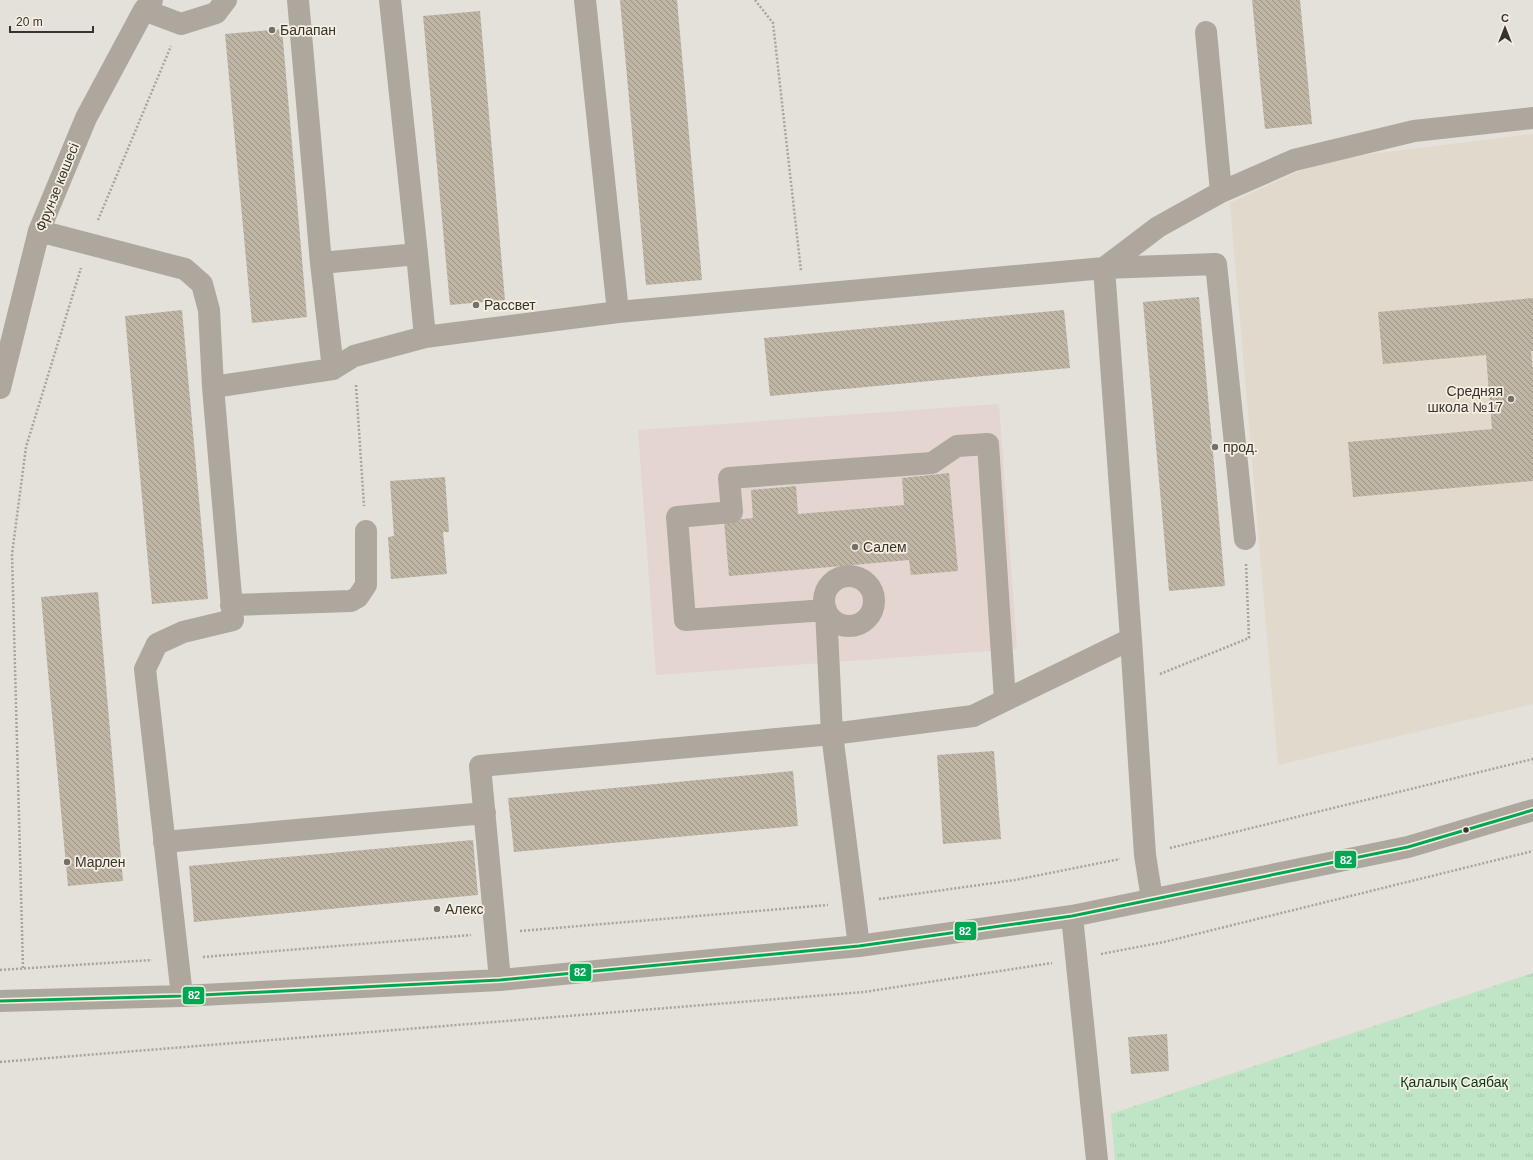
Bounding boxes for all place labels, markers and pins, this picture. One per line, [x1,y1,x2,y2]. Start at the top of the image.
place label: Балапан [280,22,336,38]
marker: Балапан [267,25,277,35]
place label: Рассвет [484,297,536,313]
marker: Рассвет [471,300,481,310]
place label: Средняя школа №17 [1428,383,1503,415]
marker: Средняя школа №17 [1506,394,1516,404]
place label: прод. [1223,439,1258,455]
marker: прод. [1210,442,1220,452]
place label: Салем [863,539,907,555]
marker: Салем [850,542,860,552]
unlabelled marker [1461,825,1471,835]
place label: Марлен [75,854,126,870]
marker: Марлен [62,857,72,867]
place label: Алекс [445,901,484,917]
marker: Алекс [432,904,442,914]

